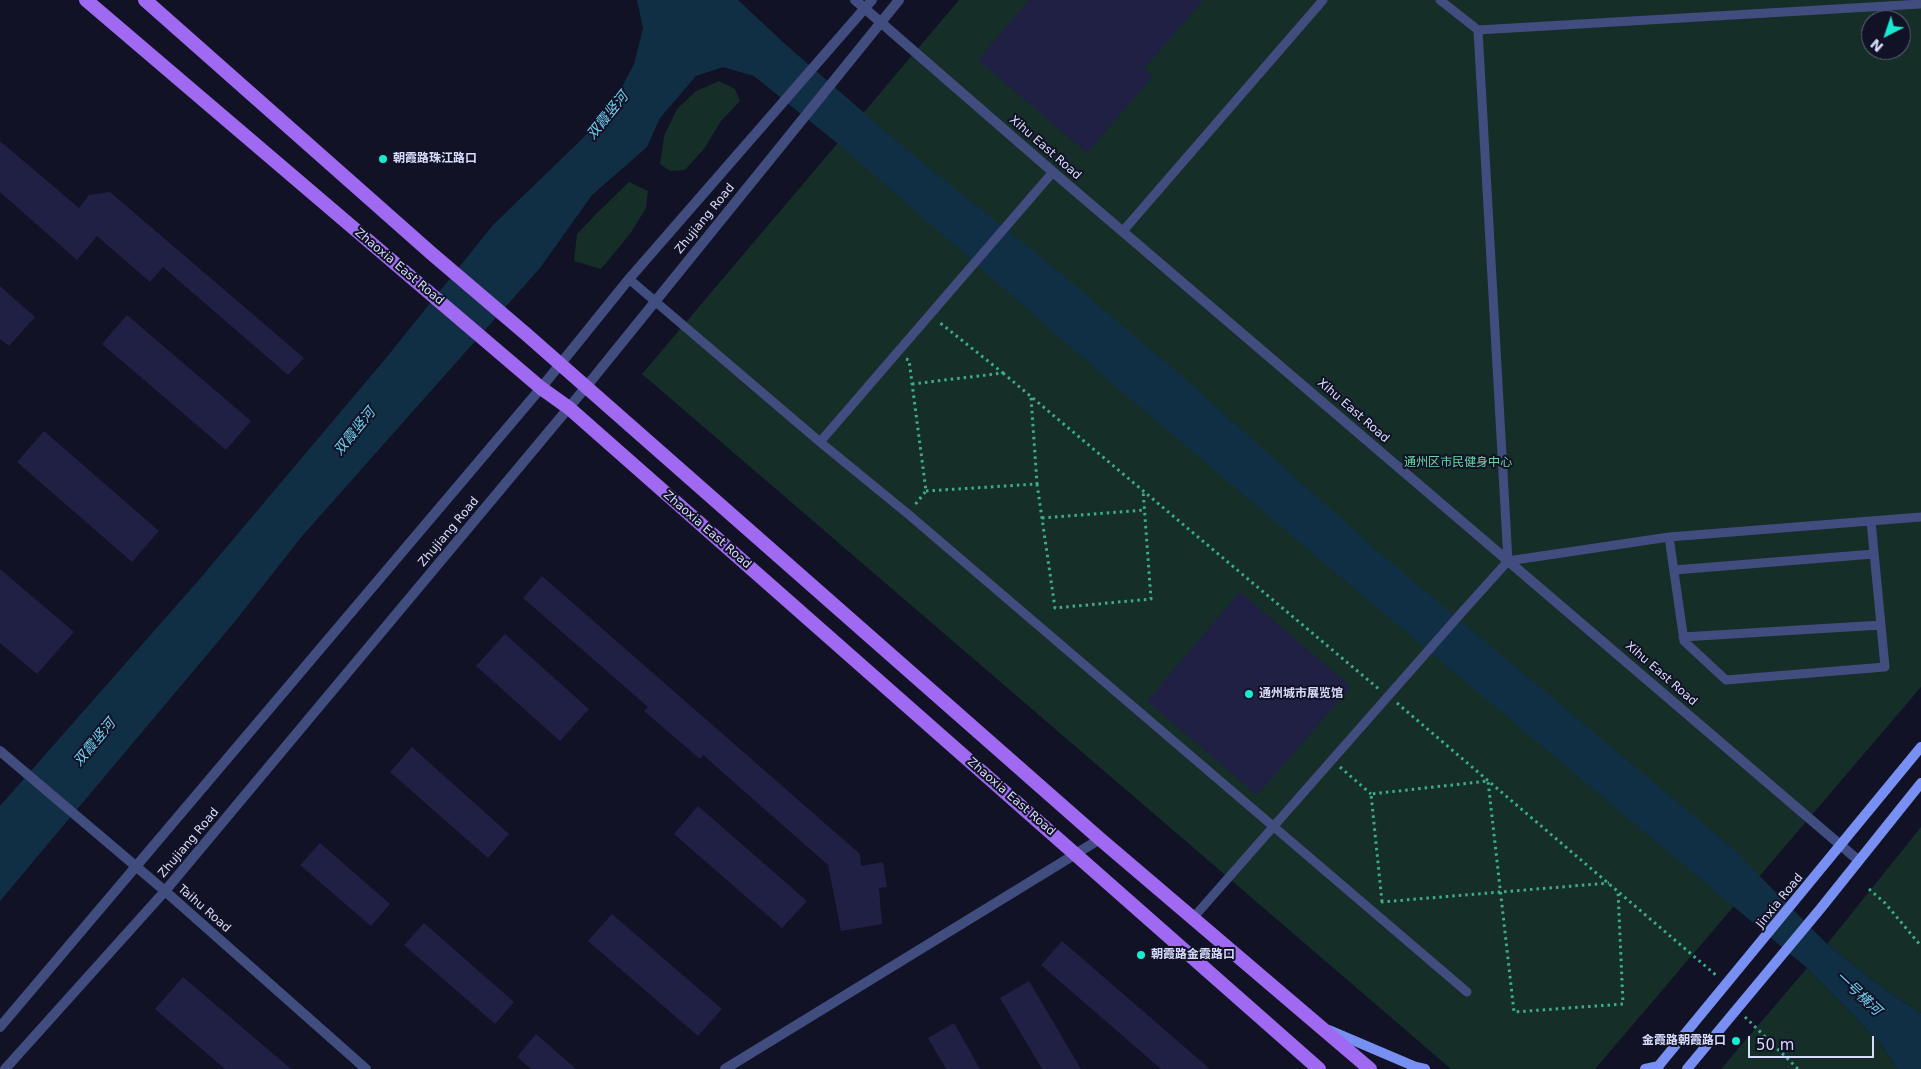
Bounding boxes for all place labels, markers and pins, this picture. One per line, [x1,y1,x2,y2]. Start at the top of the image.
place label: 朝霞路珠江路口 [393,152,477,166]
marker: 朝霞路珠江路口 [377,153,389,165]
place label: 通州城市展览馆 [1259,687,1343,701]
marker: 通州城市展览馆 [1243,688,1255,700]
place label: 朝霞路金霞路口 [1151,948,1235,962]
marker: 朝霞路金霞路口 [1135,949,1147,961]
place label: 金霞路朝霞路口 [1642,1034,1726,1048]
marker: 金霞路朝霞路口 [1730,1035,1742,1047]

